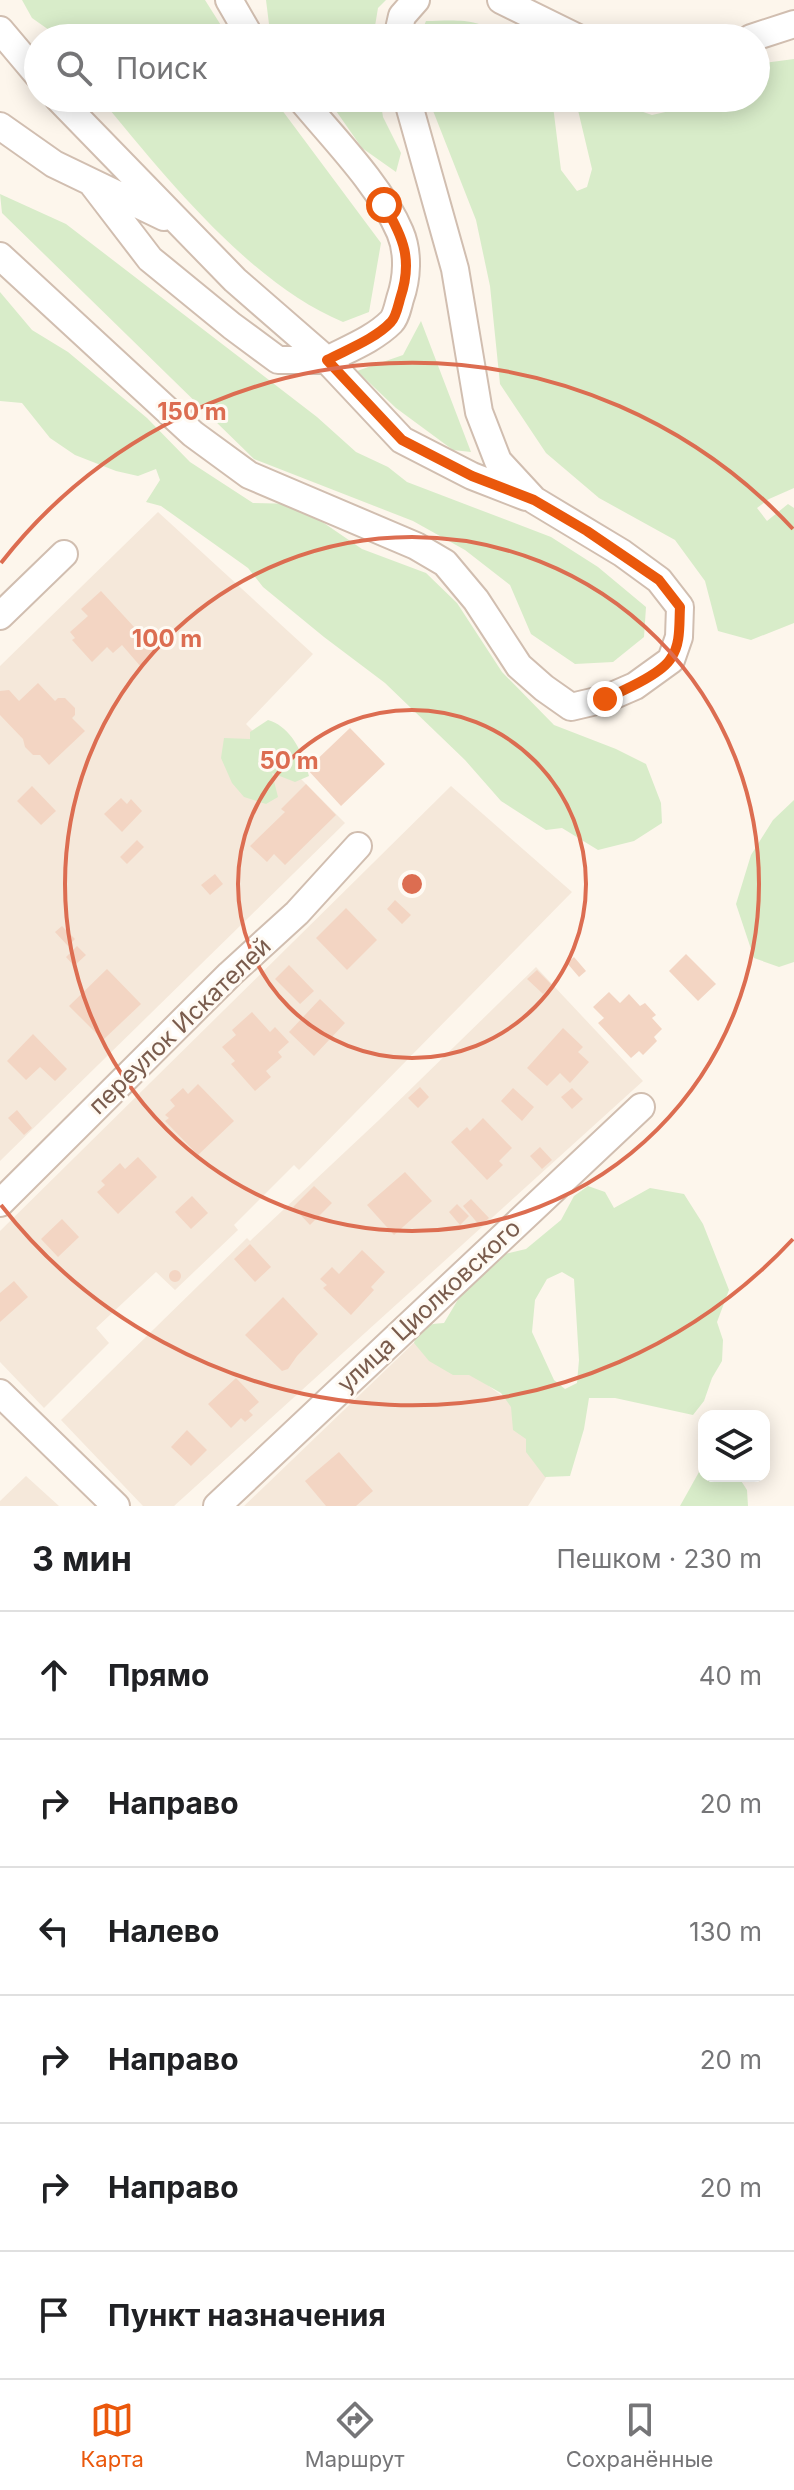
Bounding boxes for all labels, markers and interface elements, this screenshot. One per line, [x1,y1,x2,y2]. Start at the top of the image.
search box [24,24,770,112]
icon: search [52,46,96,90]
text: Поиск [116,50,207,86]
route start [366,187,402,223]
text: 150 m [157,397,227,426]
text: 100 m [132,624,202,653]
route end [587,681,623,717]
text: 50 m [259,746,319,775]
centre of rings [398,870,426,898]
street label: переулок Искателей [83,931,277,1120]
street label: улица Циолковского [331,1213,526,1398]
map controls [698,1410,770,1482]
button: layers [698,1410,770,1482]
text: 3 мин [32,1538,132,1579]
text: Пешком · 230 m [557,1543,762,1574]
icon: ahead [32,1653,76,1697]
text: Прямо [108,1657,209,1693]
text: 40 m [699,1660,762,1691]
icon: right [32,1781,76,1825]
text: Направо [108,1785,239,1821]
text: 20 m [700,1788,762,1819]
icon: left [32,1909,76,1953]
text: Налево [108,1913,220,1949]
text: 130 m [689,1916,762,1947]
icon: right [32,2037,76,2081]
text: Направо [108,2041,239,2077]
text: 20 m [700,2044,762,2075]
icon: right [32,2165,76,2209]
text: Направо [108,2169,239,2205]
text: 20 m [700,2172,762,2203]
icon: arrive [32,2293,76,2337]
text: Пункт назначения [108,2297,386,2333]
tab: Карта [81,2398,144,2472]
tab: Маршрут [305,2398,405,2472]
tab: Сохранённые [566,2398,713,2472]

